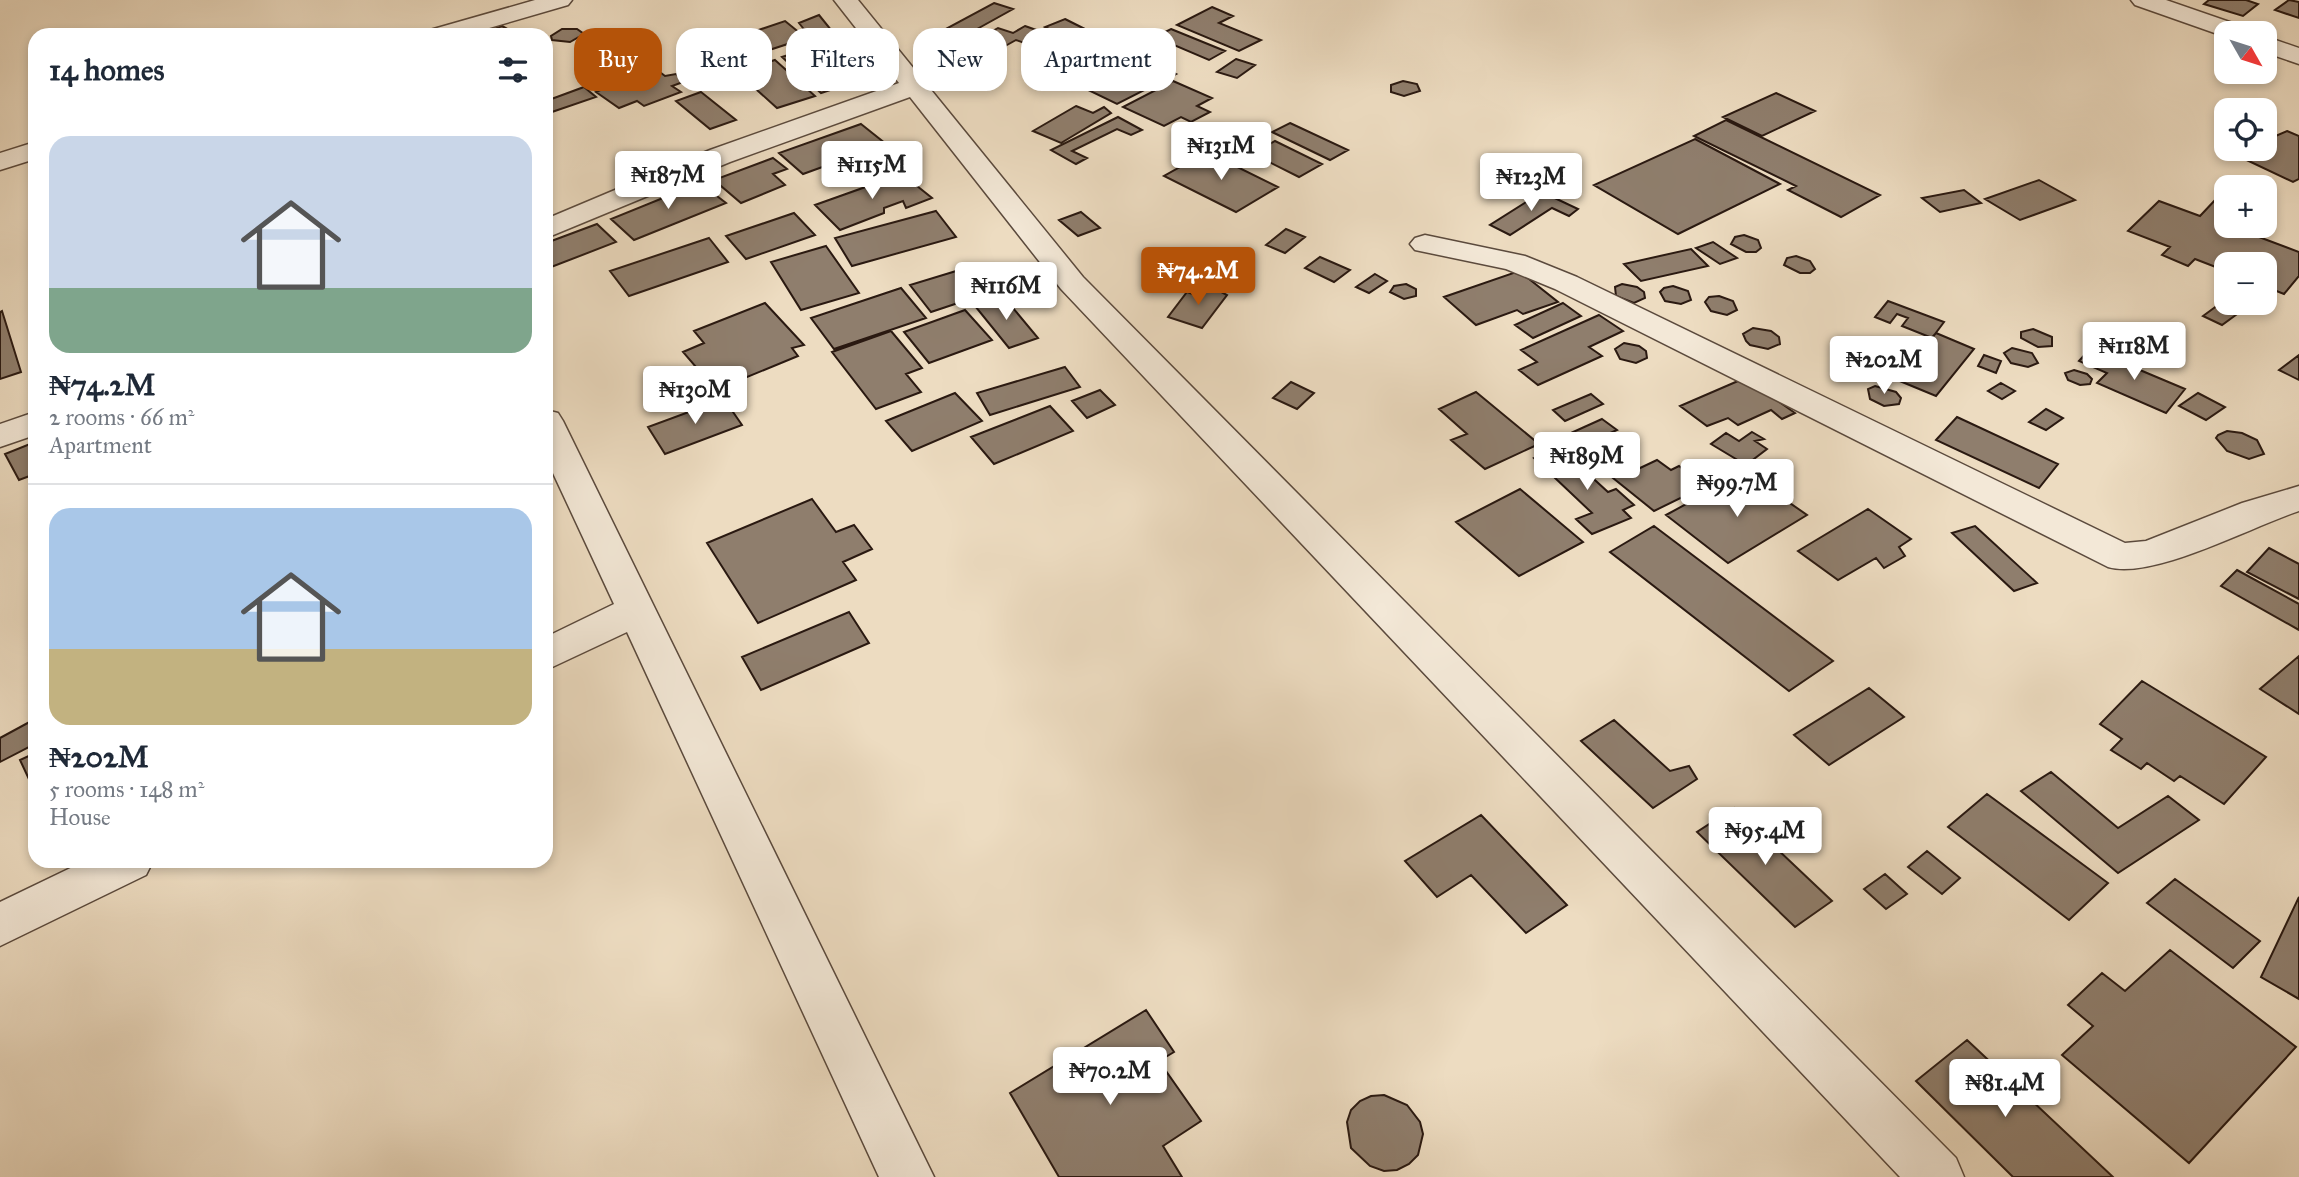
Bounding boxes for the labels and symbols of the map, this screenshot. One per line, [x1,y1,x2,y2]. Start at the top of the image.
north arrow [2214,21,2277,84]
pin: ₦131M [1172,122,1270,182]
pin: ₦115M [823,142,921,201]
pin: ₦187M [619,152,717,211]
pin: ₦123M [1482,154,1580,213]
pin: ₦74.2M [1141,247,1255,307]
pin: ₦116M [957,262,1055,322]
pin: ₦118M [2085,322,2183,382]
pin: ₦202M [1835,336,1933,396]
pin: ₦130M [646,366,744,426]
pin: ₦189M [1538,433,1636,492]
pin: ₦99.7M [1680,460,1794,519]
pin: ₦95.4M [1708,808,1822,867]
pin: ₦70.2M [1053,1048,1167,1107]
pin: ₦81.4M [1948,1060,2062,1119]

